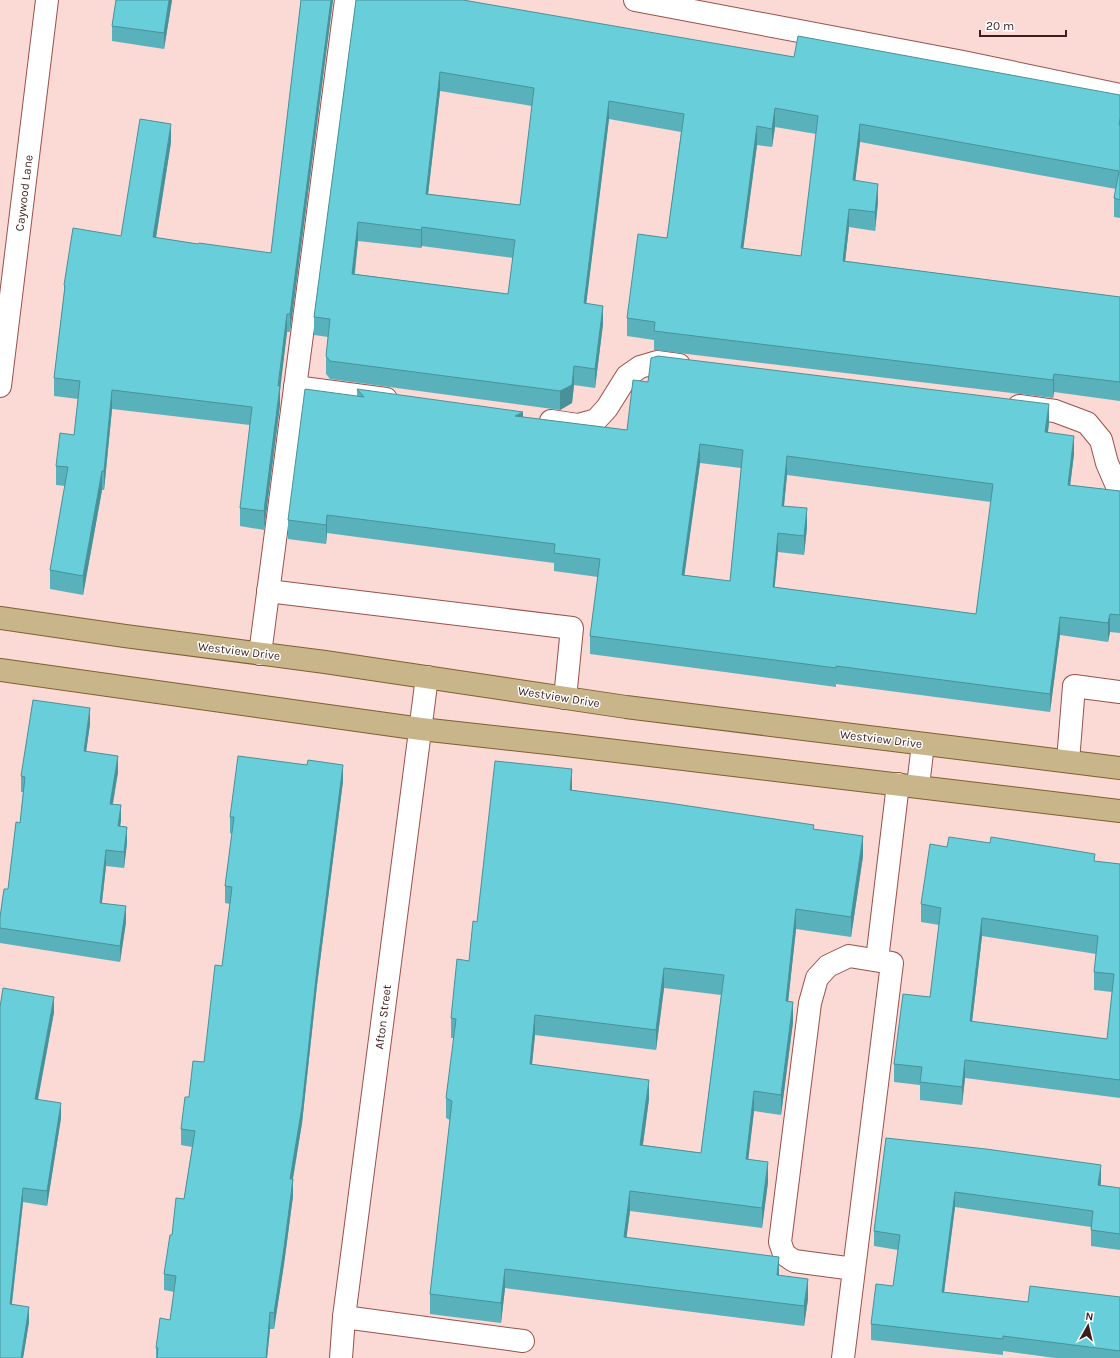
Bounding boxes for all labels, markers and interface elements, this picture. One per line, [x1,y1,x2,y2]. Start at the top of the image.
scale bar [980,12,1066,38]
text: 20 m [986,19,1014,33]
street label: Caywood Lane [12,154,36,232]
street label: Westview Drive [197,639,281,663]
street label: Westview Drive [517,684,601,710]
street label: Westview Drive [839,727,923,751]
street label: Afton Street [372,983,394,1050]
north arrow [1068,1306,1108,1346]
text: N [1085,1310,1094,1324]

